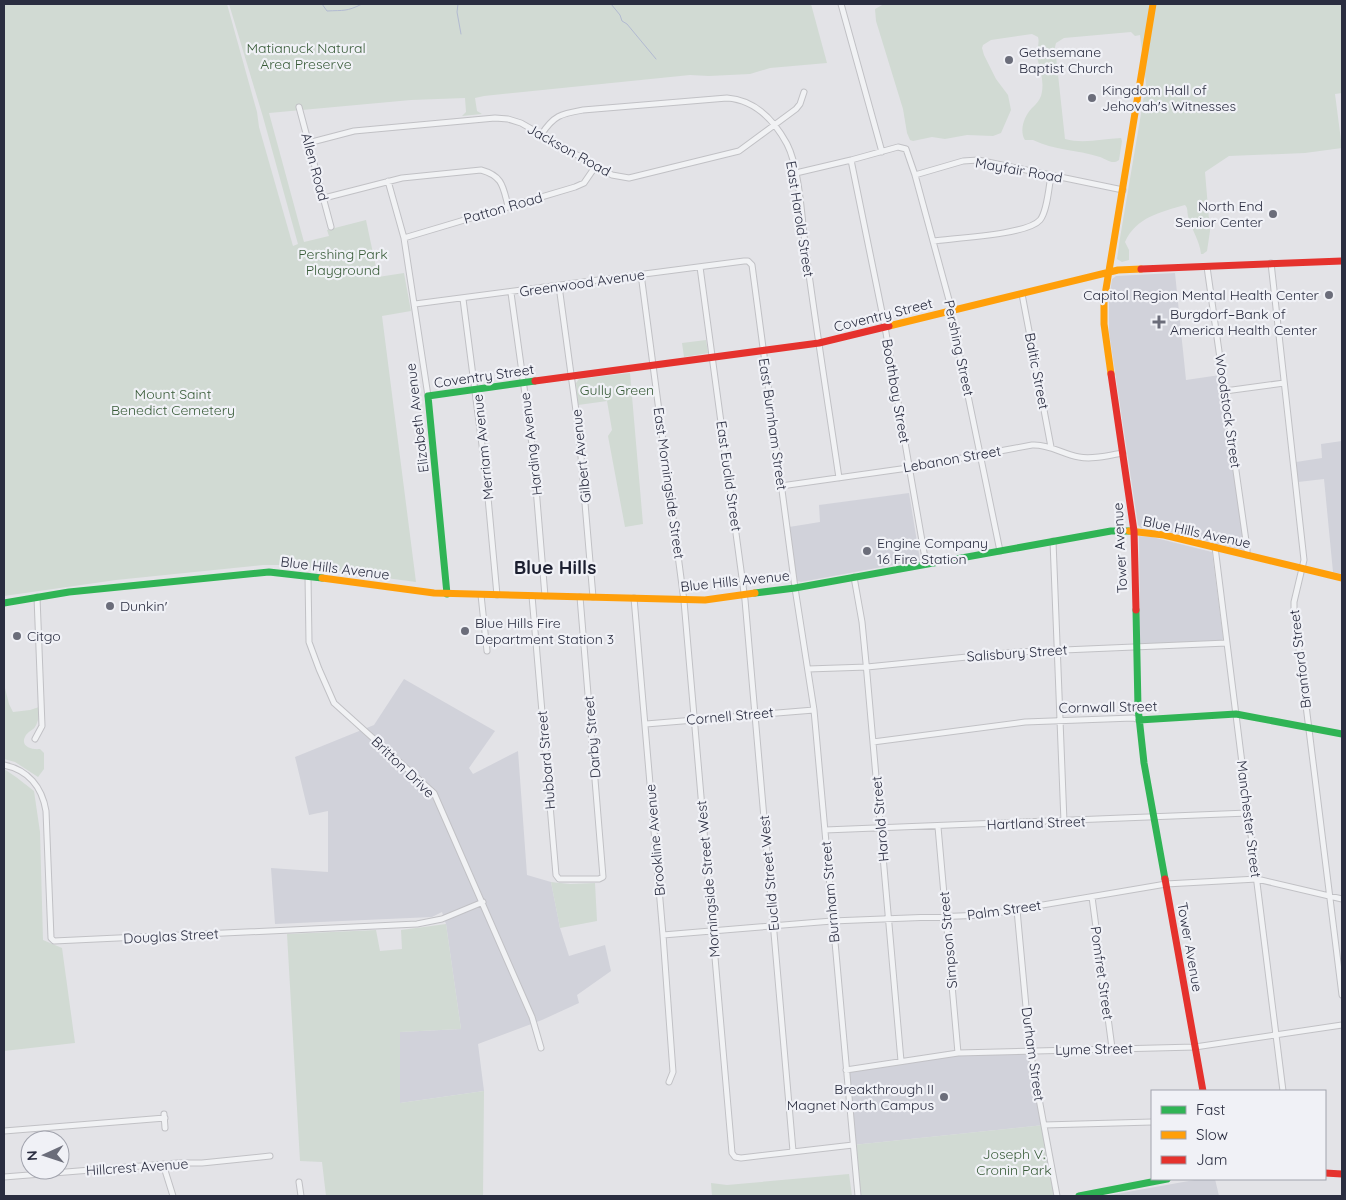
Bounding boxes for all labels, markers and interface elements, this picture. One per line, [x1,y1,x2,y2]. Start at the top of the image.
park label: Matianuck Natural Area Preserve [246,39,366,73]
place label: Gethsemane Baptist Church [1019,43,1113,77]
marker: Gethsemane Baptist Church [1003,54,1015,66]
place label: Kingdom Hall of Jehovah's Witnesses [1102,81,1236,115]
marker: Kingdom Hall of Jehovah's Witnesses [1086,92,1098,104]
street label: Jackson Road [524,120,614,180]
street label: Allen Road [297,131,333,203]
street label: Mayfair Road [974,153,1064,187]
street label: East Harold Street [782,160,818,279]
street label: Patton Road [461,188,545,228]
place label: North End Senior Center [1175,197,1264,231]
marker: North End Senior Center [1267,208,1279,220]
park label: Pershing Park Playground [298,245,388,279]
street label: Greenwood Avenue [518,265,646,301]
place label: Capitol Region Mental Health Center [1083,286,1320,304]
marker: Capitol Region Mental Health Center [1323,289,1335,301]
street label: Coventry Street [832,294,934,336]
street label: Pershing Street [940,298,978,398]
place label: Burgdorf–Bank of America Health Center [1170,305,1318,339]
marker: Burgdorf–Bank of America Health Center [1152,315,1166,329]
street label: Baltic Street [1021,331,1053,411]
street label: Boothbay Street [878,337,914,445]
street label: Woodstock Street [1211,353,1245,470]
street label: East Burnham Street [755,357,791,492]
street label: Coventry Street [433,360,536,392]
street label: Elizabeth Avenue [401,362,433,474]
park label: Gully Green [580,381,654,399]
park label: Mount Saint Benedict Cemetery [111,385,235,419]
street label: Harding Avenue [516,391,546,497]
street label: Merriam Avenue [468,393,498,501]
street label: East Morningside Street [649,406,689,560]
street label: Gilbert Avenue [567,408,595,504]
street label: East Euclid Street [712,420,746,533]
street label: Lebanon Street [902,441,1003,476]
street label: Tower Avenue [1109,502,1131,594]
street label: Blue Hills Avenue [1141,512,1253,552]
place label: Engine Company 16 Fire Station [877,534,988,568]
marker: Engine Company 16 Fire Station [861,545,873,557]
street label: Blue Hills Avenue [279,552,391,584]
district label: Blue Hills [514,555,596,579]
street label: Blue Hills Avenue [680,566,791,596]
place label: Dunkin' [120,597,168,615]
marker: Dunkin' [104,600,116,612]
street label: Branford Street [1285,608,1315,709]
place label: Blue Hills Fire Department Station 3 [475,614,614,648]
marker: Blue Hills Fire Department Station 3 [459,625,471,637]
place label: Citgo [27,627,61,645]
marker: Citgo [11,630,23,642]
street label: Salisbury Street [966,640,1068,666]
street label: Darby Street [579,695,605,779]
street label: Cornwall Street [1059,697,1158,717]
street label: Cornell Street [686,703,775,729]
street label: Hubbard Street [533,710,559,810]
street label: Britton Drive [368,732,438,802]
street label: Manchester Street [1233,759,1265,879]
street label: Harold Street [867,775,893,862]
street label: Brookline Avenue [641,783,669,897]
street label: Morningside Street West [692,799,724,958]
street label: Hartland Street [986,812,1086,834]
street label: Euclid Street West [755,814,783,932]
street label: Burnham Street [817,840,843,944]
street label: Simpson Street [935,890,961,989]
street label: Palm Street [966,896,1043,924]
street label: Tower Avenue [1173,901,1207,993]
street label: Douglas Street [123,924,219,947]
street label: Pomfret Street [1087,925,1118,1021]
street label: Durham Street [1017,1006,1049,1102]
street label: Lyme Street [1055,1039,1133,1059]
place label: Breakthrough II Magnet North Campus [787,1080,934,1114]
legend [1151,1090,1326,1180]
marker: Breakthrough II Magnet North Campus [938,1091,950,1103]
text: Fast [1196,1100,1225,1119]
text: Slow [1196,1125,1228,1144]
north arrow [20,1130,70,1180]
park label: Joseph V. Cronin Park [976,1145,1052,1179]
text: N [23,1150,41,1161]
text: Jam [1196,1150,1227,1169]
street label: Hillcrest Avenue [85,1154,189,1180]

